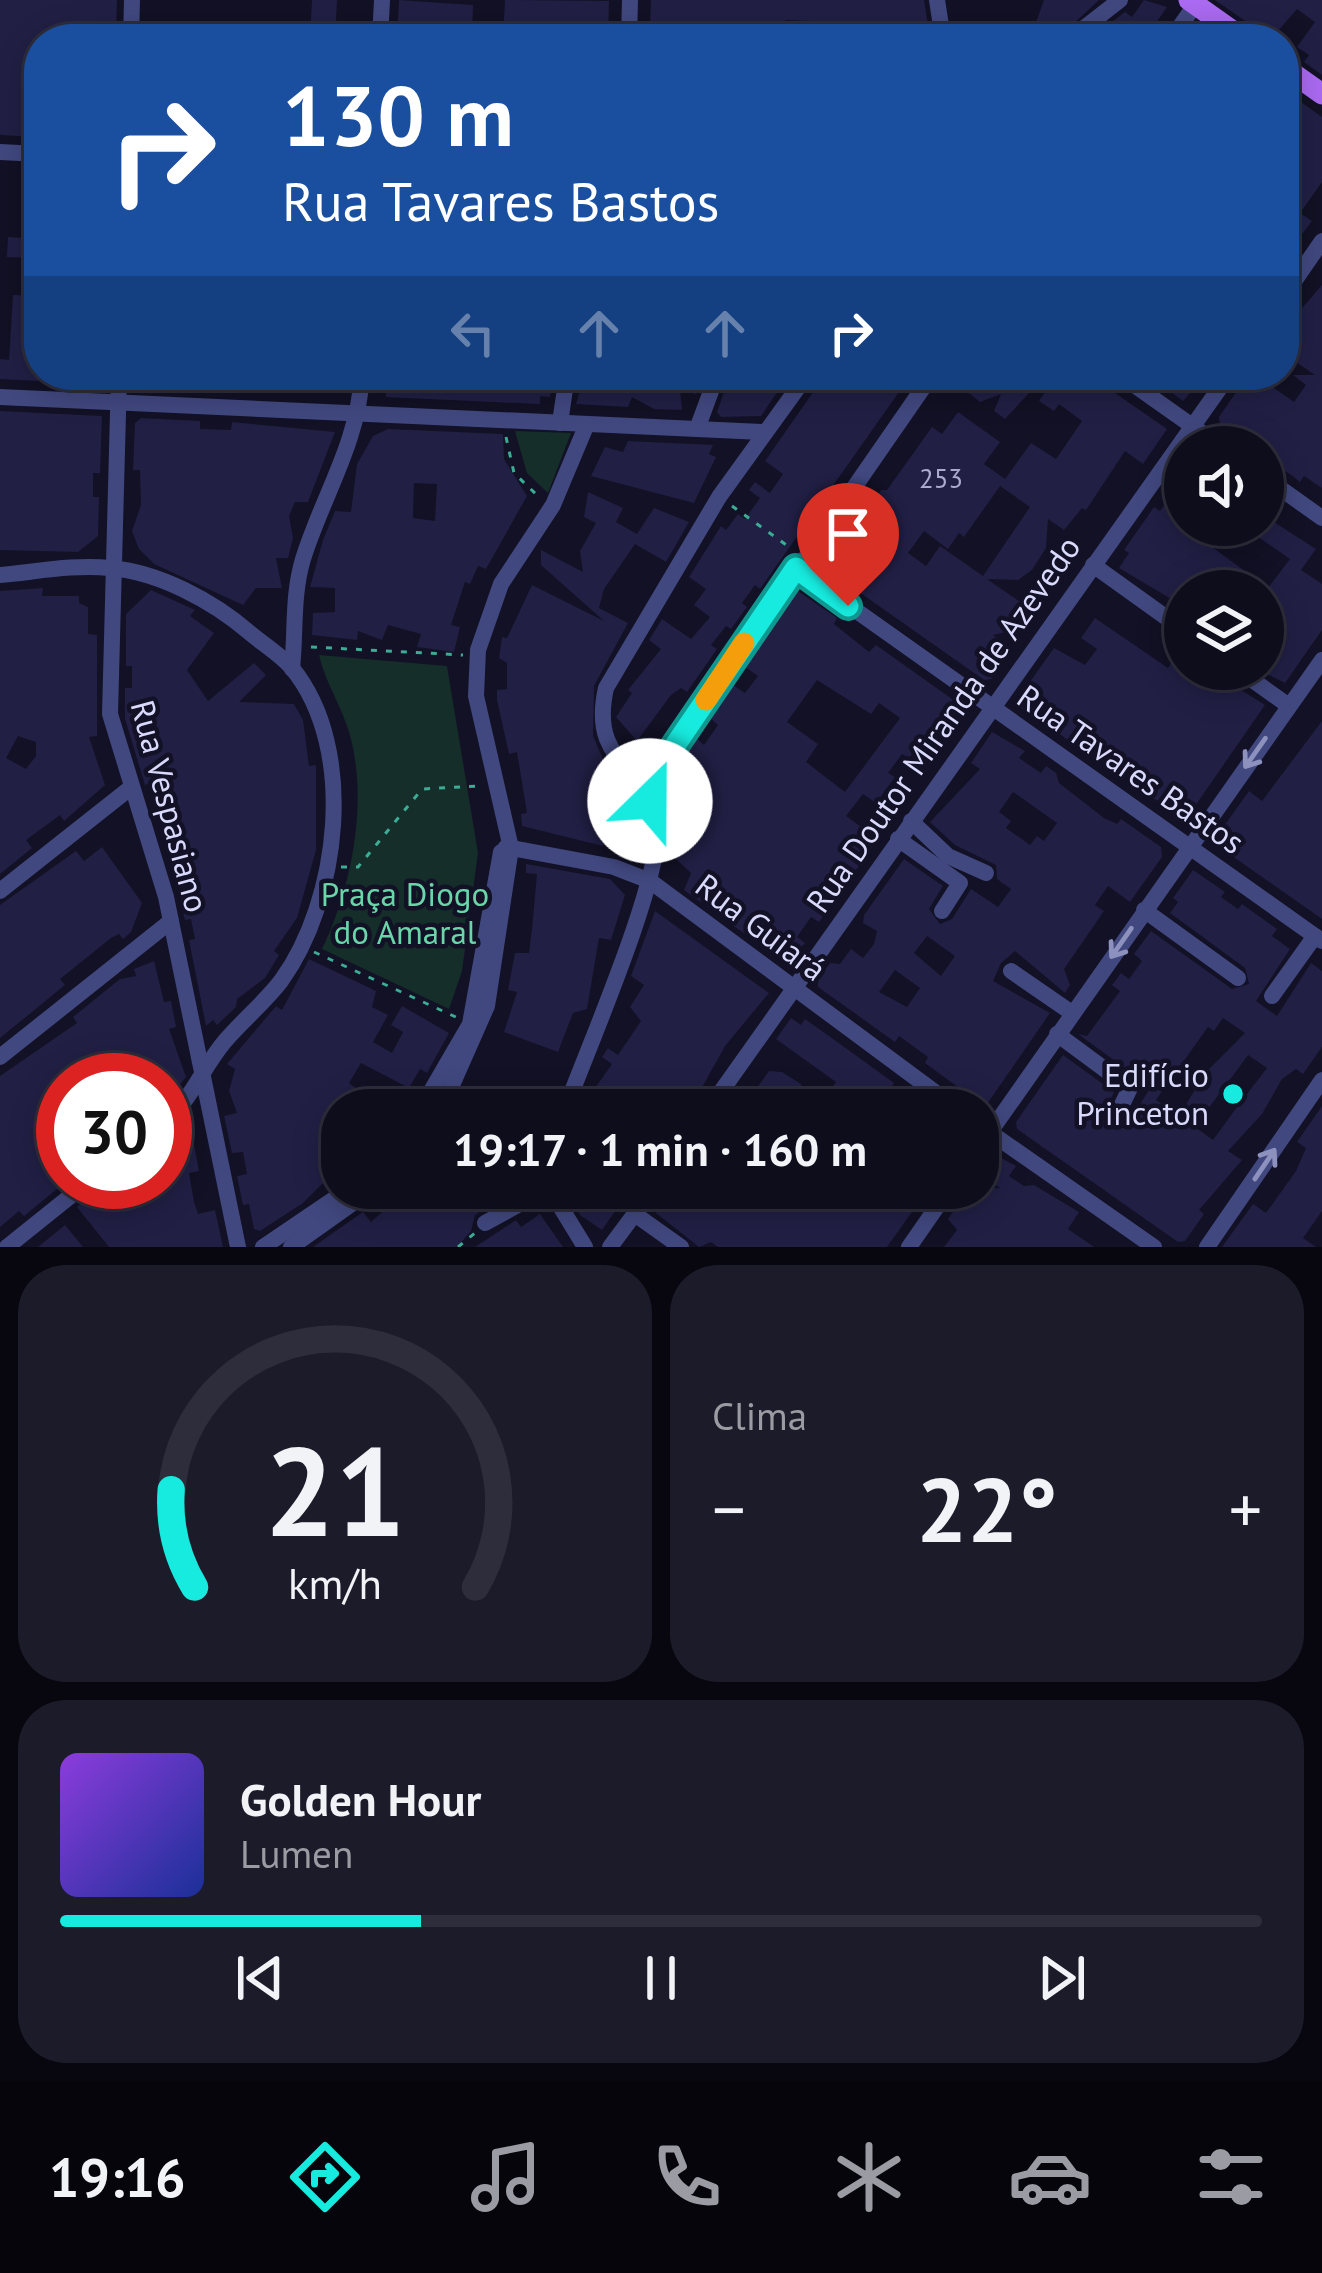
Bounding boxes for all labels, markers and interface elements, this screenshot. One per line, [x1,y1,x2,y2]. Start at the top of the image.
text: 130 m [282,60,514,169]
icon: right [84,72,240,228]
text: Rua Tavares Bastos [282,166,720,236]
icon: left [440,300,506,366]
icon: ahead [566,300,632,366]
icon: ahead [692,300,758,366]
icon: right [818,300,884,366]
map controls [1164,426,1284,690]
button: sound [1164,426,1284,546]
house number: 253 [919,461,963,495]
pin [797,483,899,606]
icon: arrive [815,501,881,567]
street label: Rua Doutor Miranda de Azevedo [796,527,1089,920]
button: layers [1164,570,1284,690]
street label: Rua Tavares Bastos [1009,674,1253,863]
street label: Rua Vespasiano [122,695,219,917]
one-way arrow [1243,736,1269,769]
position arrow [587,738,713,864]
street label: Rua Guiará [687,863,835,990]
park label: Praça Diogo do Amaral [321,872,489,953]
one-way arrow [1109,925,1134,958]
speed limit sign: 30 [36,1053,192,1209]
place label: Edifício Princeton [1076,1053,1209,1134]
marker: Edifício Princeton [1220,1081,1246,1107]
text: 19:17 · 1 min · 160 m [453,1120,867,1178]
one-way arrow [1252,1147,1277,1181]
text: Clima [712,1390,807,1441]
text: 21 [264,1409,406,1570]
text: 22° [916,1450,1058,1567]
text: − [712,1466,745,1551]
text: + [1229,1466,1262,1551]
text: km/h [288,1554,382,1610]
text: Golden Hour [240,1770,481,1828]
text: Lumen [240,1828,353,1879]
icon: previous [227,1945,293,2011]
icon: pause [628,1945,694,2011]
icon: next [1029,1945,1095,2011]
icon: directions [283,2135,367,2219]
icon: music [464,2135,548,2219]
icon: phone [645,2135,729,2219]
icon: climate [827,2135,911,2219]
icon: car [1008,2135,1092,2219]
icon: filters [1189,2135,1273,2219]
text: 19:16 [49,2142,186,2212]

